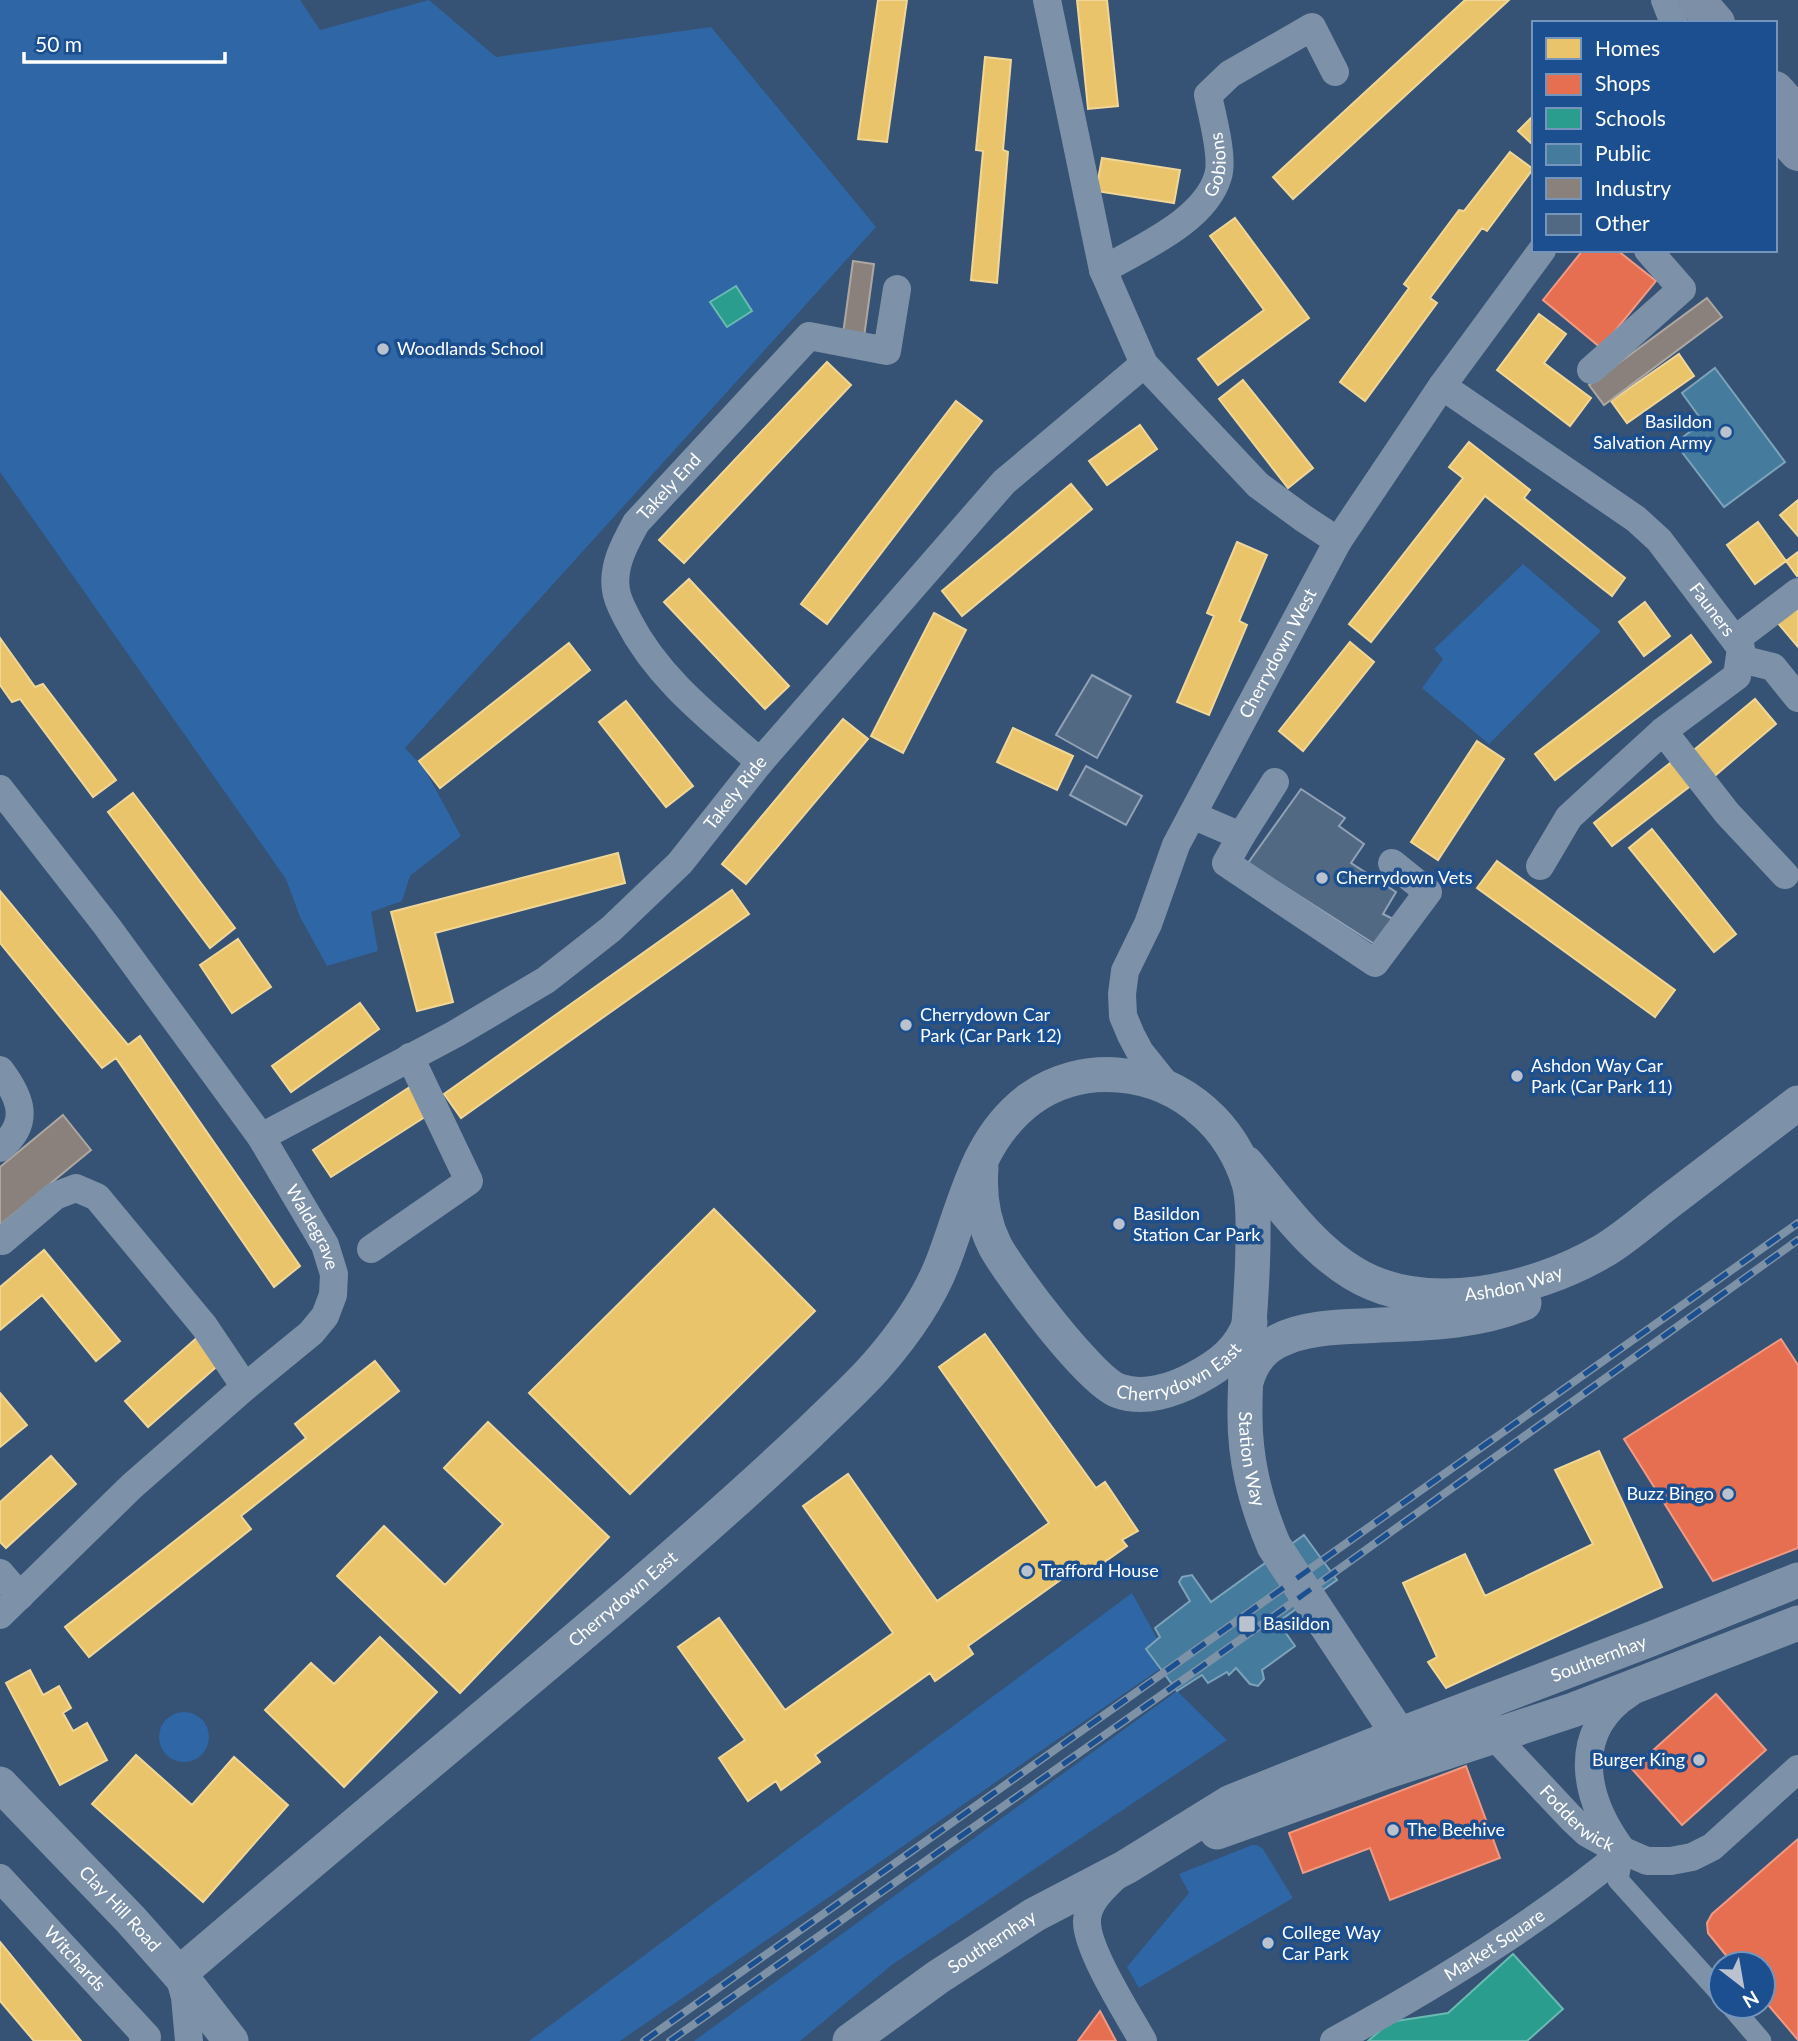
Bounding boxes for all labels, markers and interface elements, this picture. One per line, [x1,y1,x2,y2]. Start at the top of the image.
scale bar [24,21,226,65]
legend [1532,21,1777,252]
text: 50 m [35,31,82,56]
text: Homes [1595,35,1660,60]
text: Shops [1595,70,1651,95]
text: Schools [1595,105,1666,130]
street label: Gobions [1198,131,1230,201]
text: Public [1595,140,1651,165]
text: Industry [1595,175,1671,200]
text: Other [1595,210,1650,235]
place label: Woodlands School [397,337,544,359]
marker: Woodlands School [375,341,391,357]
place label: Basildon Salvation Army [1593,410,1713,453]
marker: Basildon Salvation Army [1718,424,1734,440]
street label: Takely End [632,448,705,525]
street label: Fauners [1685,578,1740,641]
street label: Cherrydown West [1234,584,1321,722]
street label: Takely Ride [699,750,771,834]
place label: Cherrydown Vets [1336,866,1473,888]
marker: Cherrydown Vets [1314,870,1330,886]
place label: Cherrydown Car Park (Car Park 12) [920,1003,1061,1046]
marker: Cherrydown Car Park (Car Park 12) [898,1017,914,1033]
place label: Ashdon Way Car Park (Car Park 11) [1531,1054,1672,1097]
marker: Ashdon Way Car Park (Car Park 11) [1509,1068,1525,1084]
street label: Waldegrave [282,1180,344,1272]
place label: Basildon Station Car Park [1133,1202,1261,1245]
marker: Basildon Station Car Park [1111,1216,1127,1232]
street label: Ashdon Way [1463,1260,1566,1305]
street label: Cherrydown East [1114,1337,1246,1405]
street label: Station Way [1235,1411,1271,1510]
place label: Buzz Bingo [1626,1482,1714,1504]
marker: Buzz Bingo [1720,1486,1736,1502]
street label: Cherrydown East [563,1545,682,1651]
place label: Trafford House [1041,1559,1159,1581]
marker: Trafford House [1019,1563,1035,1579]
place label: Basildon [1263,1612,1330,1634]
marker: Basildon [1237,1614,1257,1634]
street label: Southernhay [1547,1630,1650,1686]
place label: Burger King [1592,1748,1685,1770]
marker: Burger King [1691,1752,1707,1768]
street label: Fodderwick [1536,1780,1618,1856]
place label: The Beehive [1407,1818,1505,1840]
marker: The Beehive [1385,1822,1401,1838]
street label: Clay Hill Road [75,1861,166,1956]
street label: Market Square [1440,1903,1548,1985]
street label: Southernhay [943,1904,1040,1978]
street label: Witchards [40,1921,111,1995]
place label: College Way Car Park [1282,1921,1381,1964]
marker: College Way Car Park [1260,1935,1276,1951]
north arrow [1707,1950,1777,2020]
text: N [1739,1986,1763,2014]

